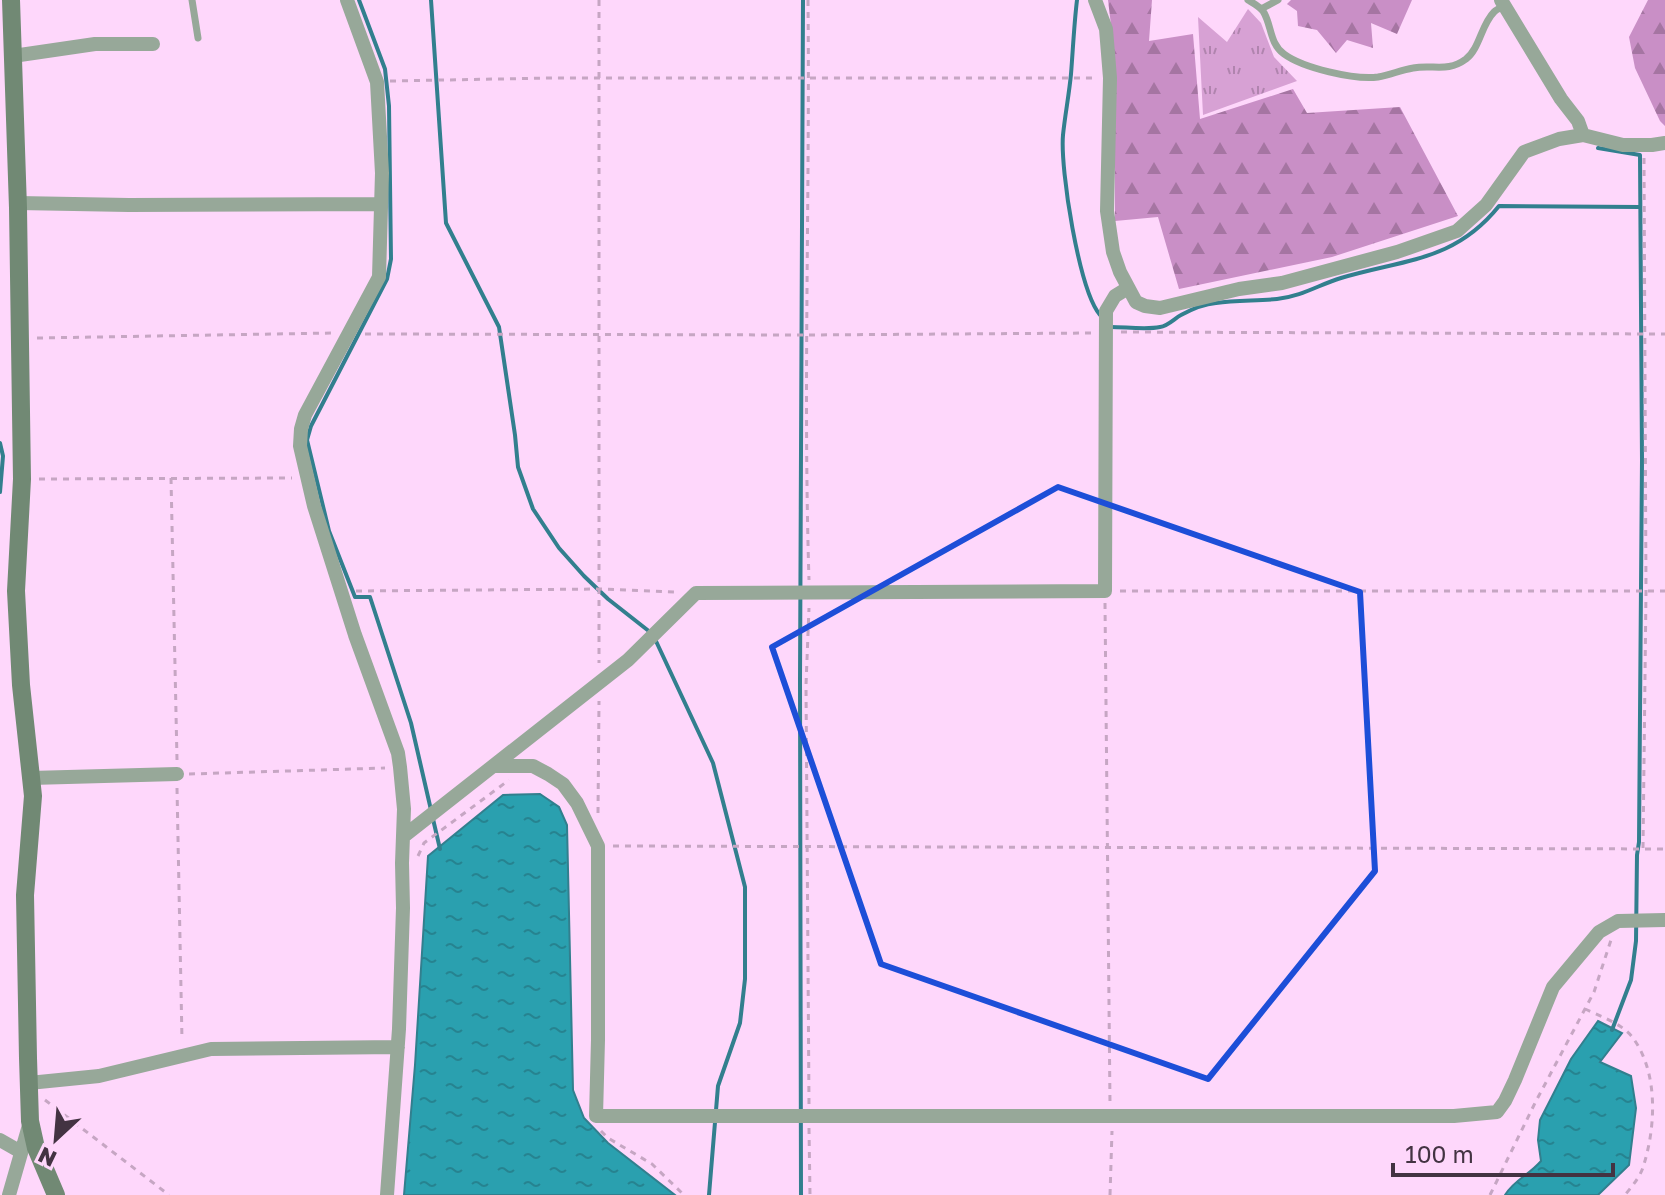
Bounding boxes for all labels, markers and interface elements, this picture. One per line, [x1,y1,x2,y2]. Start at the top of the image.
north arrow [16,1099,96,1179]
scale bar [1393,1127,1613,1177]
text: 100 m [1405,1139,1474,1168]
text: N [34,1142,60,1173]

